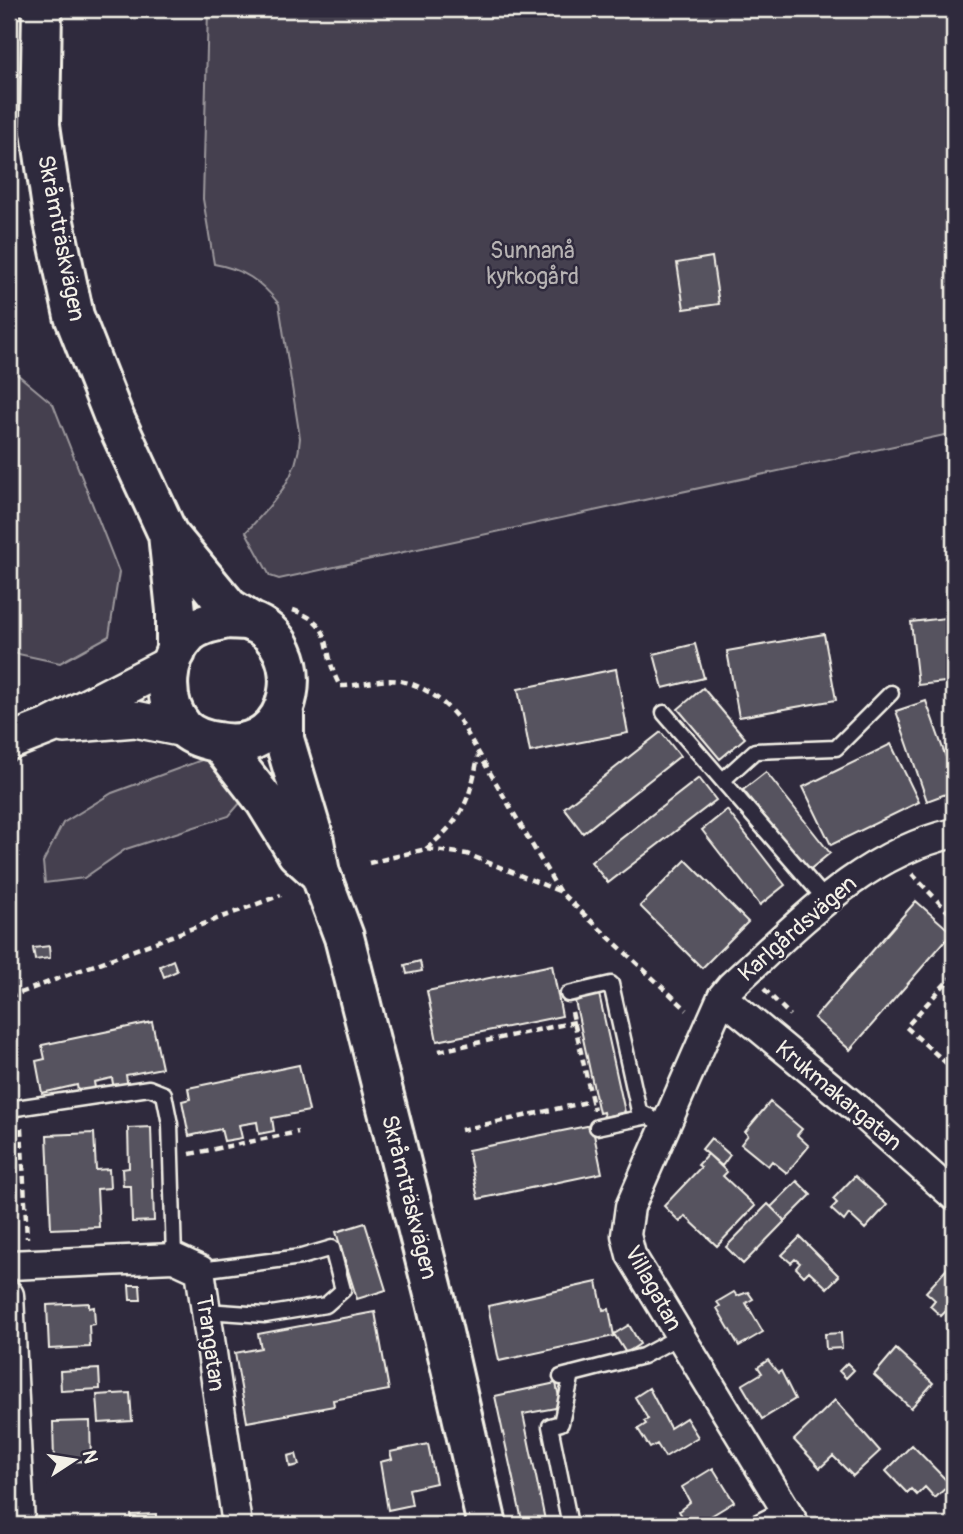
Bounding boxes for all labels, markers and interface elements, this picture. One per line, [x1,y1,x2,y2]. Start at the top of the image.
street label: Skråmträskvägen [31,153,92,324]
park label: Sunnanå kyrkogård [487,236,579,291]
street label: Karlgårdsvägen [732,869,863,988]
street label: Krukmakargatan [769,1034,908,1157]
street label: Skråmträskvägen [375,1112,444,1282]
street label: Villagatan [618,1240,689,1336]
street label: Trangatan [189,1293,232,1393]
north arrow [38,1426,108,1496]
text: N [77,1448,103,1466]

